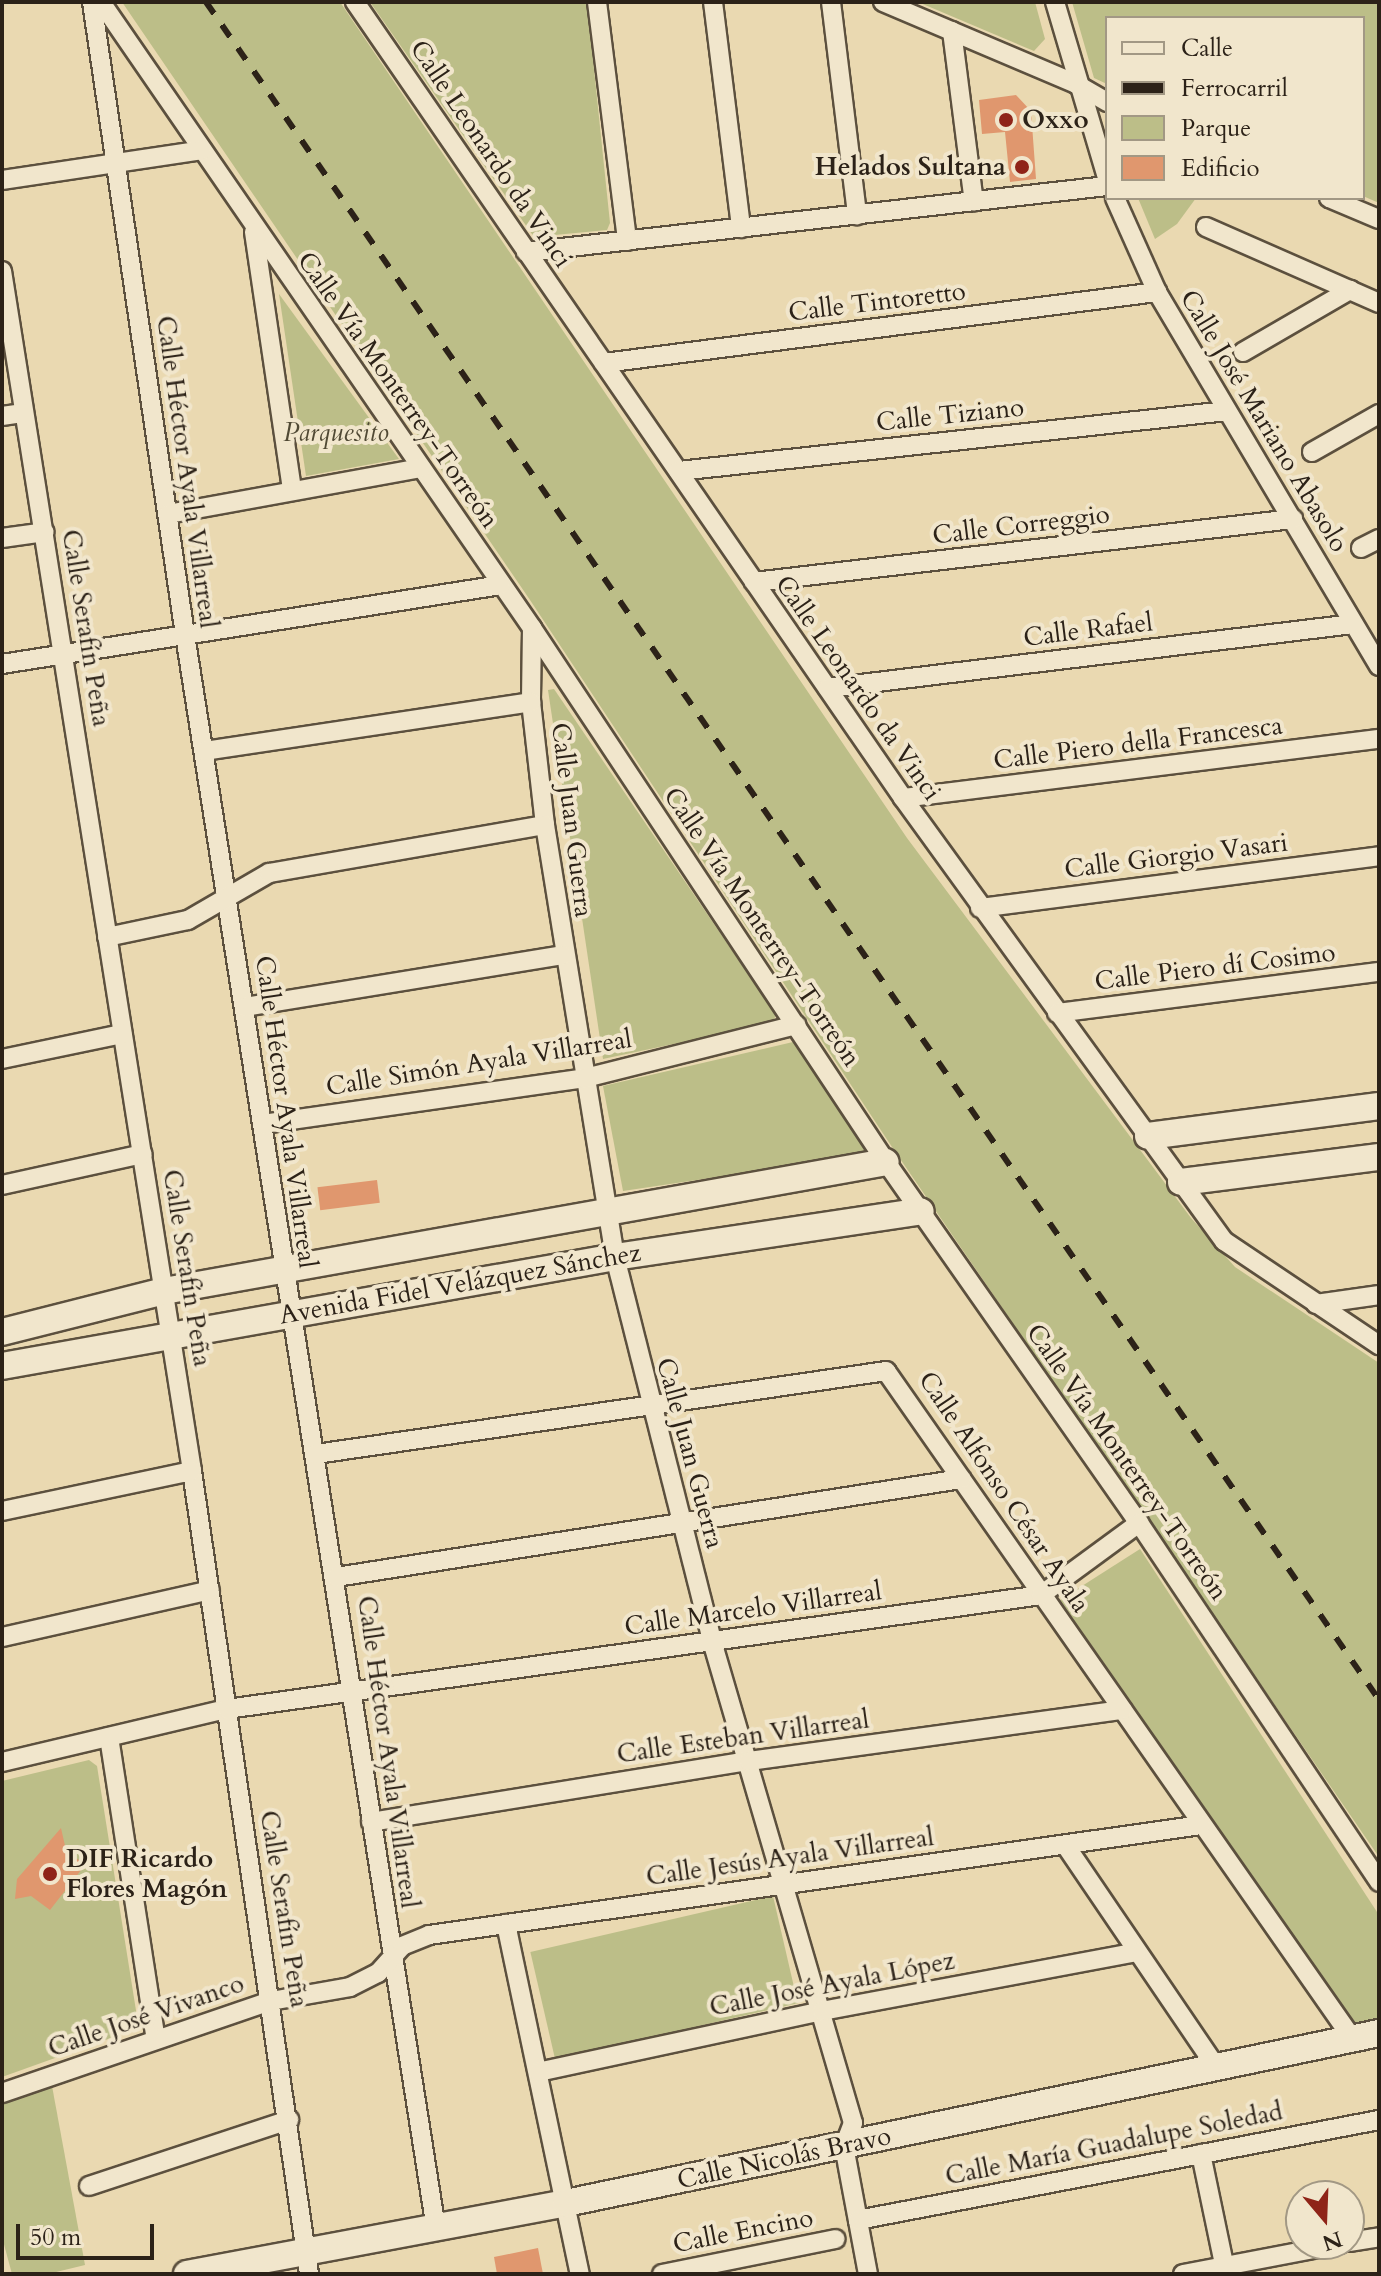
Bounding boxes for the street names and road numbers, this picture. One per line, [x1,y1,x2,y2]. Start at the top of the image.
street label: Calle Leonardo da Vinci [403,34,579,274]
street label: Calle Vía Monterrey-Torreón [291,246,505,534]
street label: Calle Tintoretto [787,276,967,328]
street label: Calle José Mariano Abasolo [1173,284,1355,558]
street label: Calle Héctor Ayala Villarreal [150,314,224,630]
street label: Calle Tiziano [875,392,1025,438]
street label: Calle Correggio [931,499,1111,551]
street label: Calle Serafín Peña [55,527,117,729]
street label: Calle Leonardo da Vinci [769,569,947,807]
street label: Calle Rafael [1022,607,1154,653]
street label: Calle Piero della Francesca [992,710,1284,776]
street label: Calle Juan Guerra [545,721,599,919]
street label: Calle Vía Monterrey-Torreón [657,782,867,1072]
street label: Calle Giorgio Vasari [1063,827,1289,885]
street label: Calle Piero dí Cosimo [1093,937,1337,997]
street label: Calle Héctor Ayala Villarreal [249,954,323,1270]
street label: Calle Simón Ayala Villarreal [324,1023,634,1103]
street label: Calle Serafín Peña [156,1167,218,1369]
street label: Avenida Fidel Velázquez Sánchez [277,1237,643,1331]
street label: Calle Vía Monterrey-Torreón [1020,1318,1234,1606]
street label: Calle Juan Guerra [650,1354,730,1552]
street label: Calle Alfonso César Ayala [912,1365,1096,1619]
street label: Calle Marcelo Villarreal [623,1576,883,1642]
street label: Calle Héctor Ayala Villarreal [351,1594,425,1910]
street label: Calle Esteban Villarreal [615,1704,871,1770]
street label: Calle Serafín Peña [253,1808,315,2010]
street label: Calle Jesús Ayala Villarreal [644,1821,936,1893]
street label: Calle José Ayala López [707,1945,957,2023]
street label: Calle José Vivanco [44,1968,248,2064]
street label: Calle María Guadalupe Soledad [943,2096,1285,2192]
street label: Calle Nicolás Bravo [674,2120,894,2196]
street label: Calle Encino [670,2202,816,2260]

